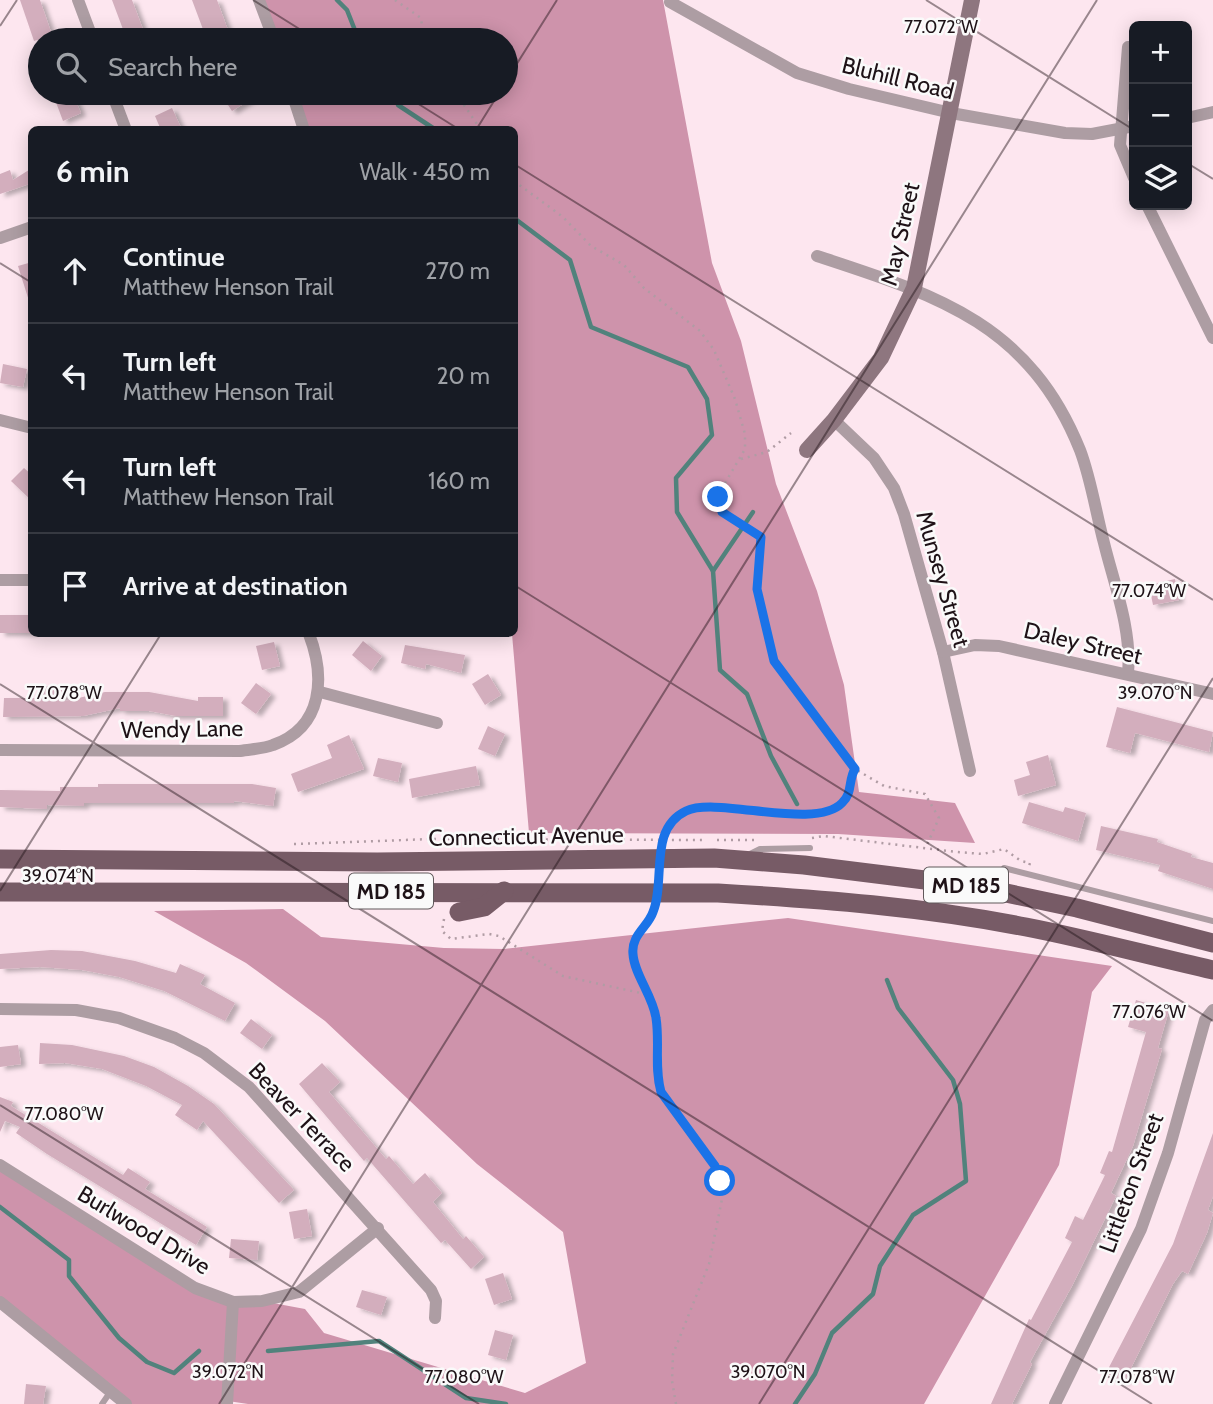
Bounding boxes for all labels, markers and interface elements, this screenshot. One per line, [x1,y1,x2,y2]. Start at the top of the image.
text: 77.072°W [904,16,978,38]
map controls [1129,21,1192,210]
button: + [1129,21,1192,84]
search box [28,28,518,105]
icon: search [52,48,90,86]
text: Search here [108,51,237,83]
street label: Bluhill Road [839,51,957,105]
button: − [1129,84,1192,147]
button: layers [1129,147,1192,210]
text: 6 min [56,153,129,190]
text: Walk · 450 m [359,158,490,186]
street label: May Street [875,179,926,288]
text: Continue [123,241,225,273]
icon: ahead [56,252,94,290]
text: 270 m [425,257,490,285]
text: Matthew Henson Trail [123,273,333,301]
text: Turn left [123,346,216,378]
icon: left [56,357,94,395]
text: 20 m [437,362,490,390]
text: Matthew Henson Trail [123,378,333,406]
text: Turn left [123,451,216,483]
icon: left [56,462,94,500]
text: 160 m [428,467,490,495]
route end [702,481,733,512]
text: Matthew Henson Trail [123,483,333,511]
street label: Munsey Street [910,508,976,651]
icon: arrive [56,567,94,605]
text: Arrive at destination [123,570,348,602]
text: 77.074°W [1112,580,1186,602]
street label: Daley Street [1021,616,1145,670]
text: 77.078°W [26,682,102,704]
text: 39.070°N [1118,682,1192,704]
street label: Wendy Lane [121,714,244,744]
street label: Connecticut Avenue [428,820,624,852]
text: 39.074°N [22,865,94,887]
road number: MD 185 [924,868,1008,903]
road number: MD 185 [349,874,433,908]
text: 77.076°W [1112,1001,1186,1023]
street label: Beaver Terrace [243,1057,361,1178]
text: 77.080°W [24,1103,104,1125]
street label: Littleton Street [1093,1109,1169,1257]
route start [704,1165,735,1196]
street label: Burlwood Drive [73,1179,216,1281]
text: 39.072°N [192,1361,264,1383]
text: 39.070°N [731,1361,805,1383]
text: 77.080°W [424,1366,504,1388]
text: 77.078°W [1099,1366,1175,1388]

